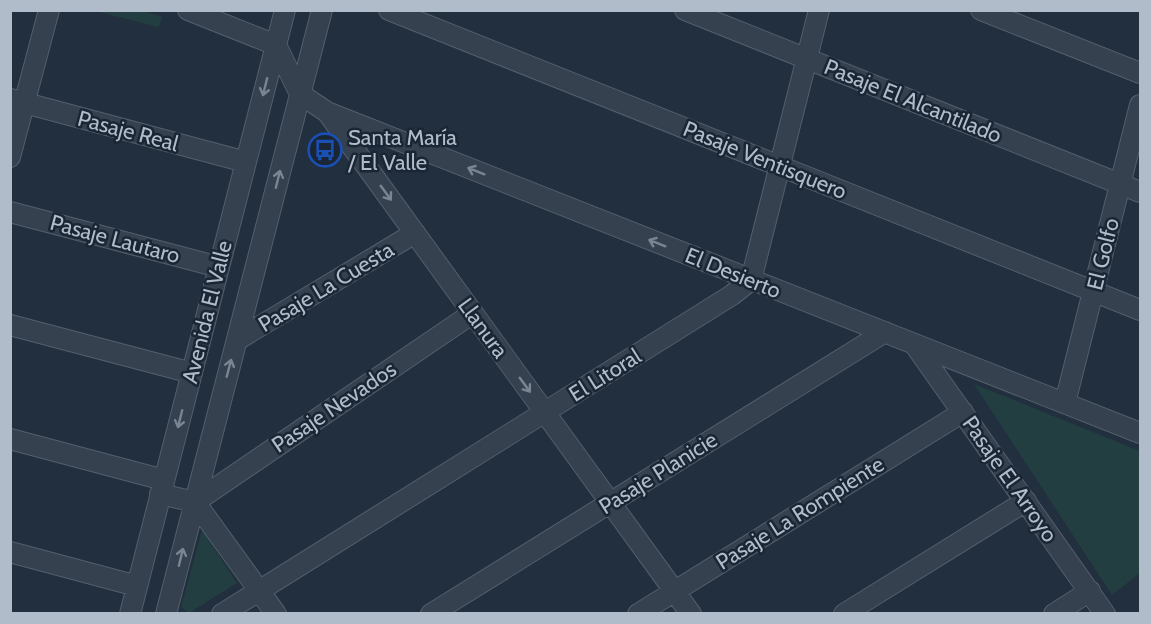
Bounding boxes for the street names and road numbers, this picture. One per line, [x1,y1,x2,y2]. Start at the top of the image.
street label: Pasaje El Alcantilado [820,53,1006,149]
street label: Pasaje Real [75,105,182,158]
street label: Pasaje Ventisquero [679,115,851,205]
street label: Pasaje Lautaro [47,209,183,269]
street label: El Golfo [1081,215,1125,293]
street label: Pasaje La Cuesta [253,236,399,338]
street label: Avenida El Valle [176,238,238,386]
street label: El Desierto [681,242,785,304]
street label: Llanura [452,293,514,364]
street label: El Litoral [564,342,647,408]
street label: Pasaje Nevados [267,355,401,459]
street label: Pasaje El Arroyo [957,411,1063,547]
street label: Pasaje Planicie [594,426,722,520]
street label: Pasaje La Rompiente [711,450,889,576]

